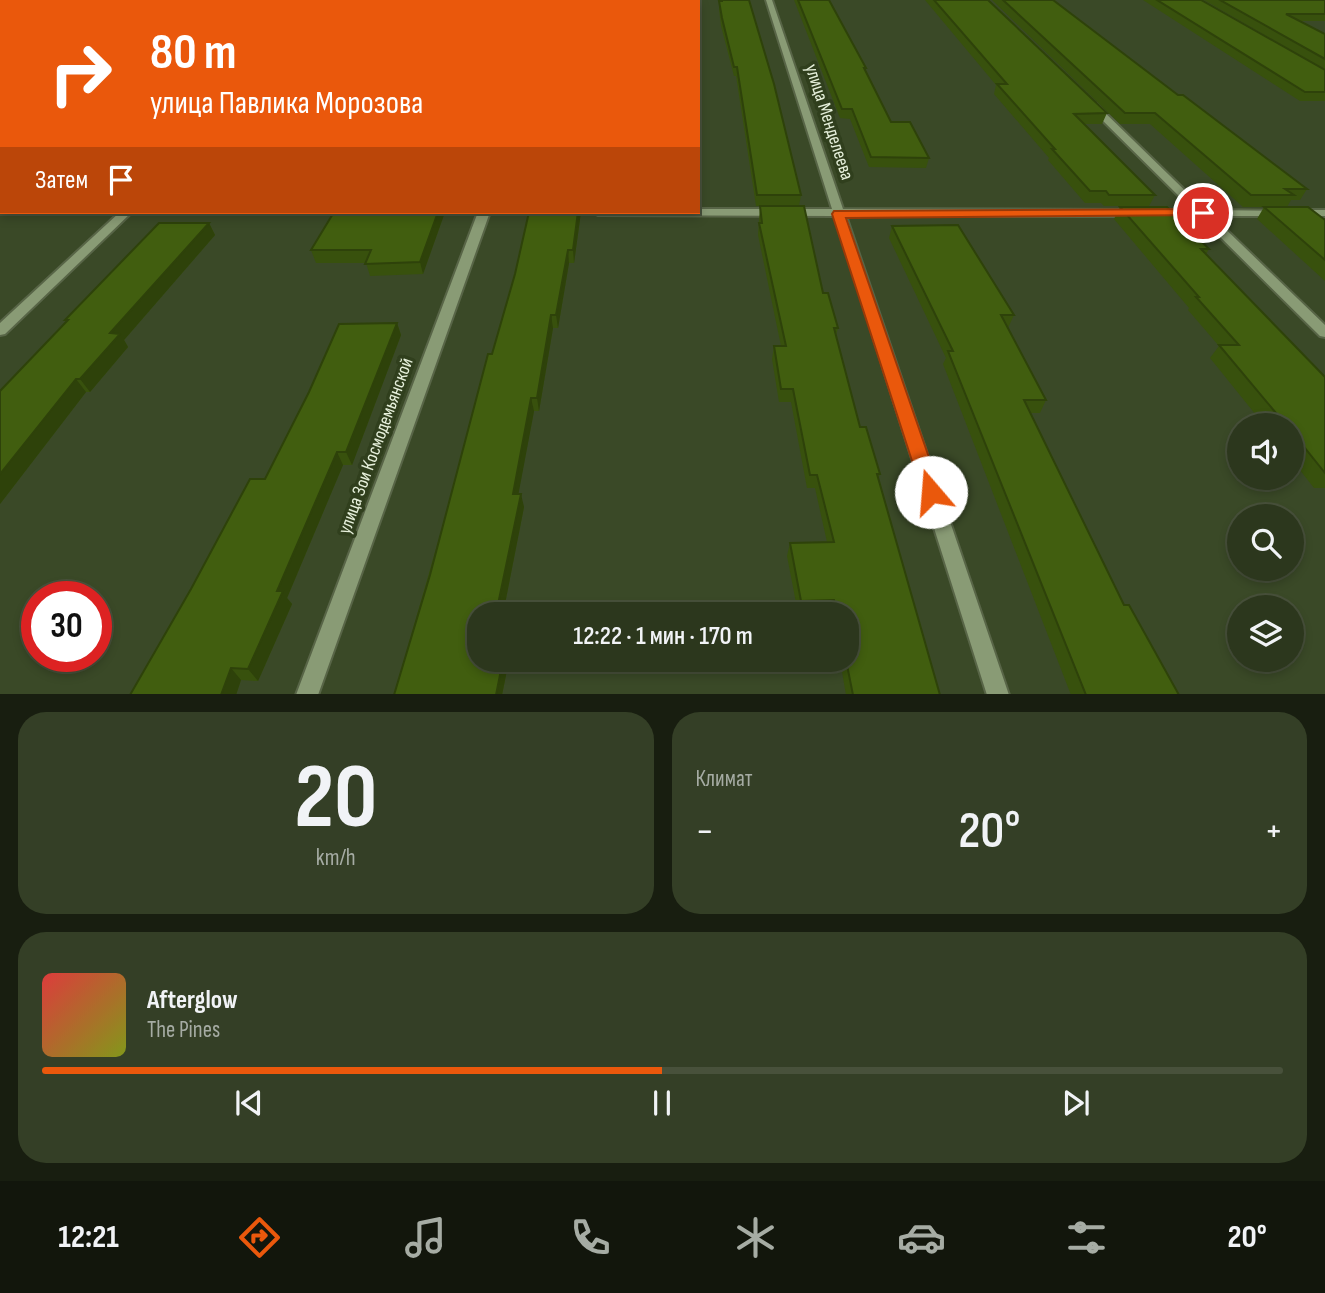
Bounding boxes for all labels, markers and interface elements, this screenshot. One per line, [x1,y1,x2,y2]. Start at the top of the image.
text: 80 m [150,24,237,83]
icon: right [35,28,126,119]
street label: улица Менделеева [799,61,859,183]
text: улица Павлика Морозова [150,84,423,123]
icon: arrive [102,161,140,199]
text: Затем [35,165,88,196]
pin [1173,183,1233,243]
icon: arrive [1184,194,1222,232]
street label: улица Зои Космодемьянской [333,355,419,537]
map controls [1227,413,1304,672]
button: sound [1227,413,1304,490]
position arrow [894,455,968,529]
button: search [1227,504,1304,581]
speed limit sign: 30 [21,581,112,672]
button: layers [1227,595,1304,672]
text: 12:22 · 1 мин · 170 m [573,621,753,652]
text: 20 [294,744,377,853]
text: Климат [696,765,753,793]
text: 20° [958,800,1020,863]
text: − [696,809,714,854]
text: + [1264,809,1283,854]
text: km/h [316,844,356,872]
text: Afterglow [147,985,238,1016]
text: The Pines [147,1016,220,1044]
icon: previous [230,1084,268,1122]
icon: pause [643,1084,681,1122]
icon: next [1057,1084,1095,1122]
icon: directions [235,1213,284,1262]
icon: music [401,1213,450,1262]
icon: phone [566,1213,615,1262]
icon: climate [731,1213,780,1262]
icon: car [897,1213,946,1262]
icon: filters [1062,1213,1111,1262]
text: 12:21 [58,1218,119,1257]
text: 20° [1227,1218,1267,1257]

